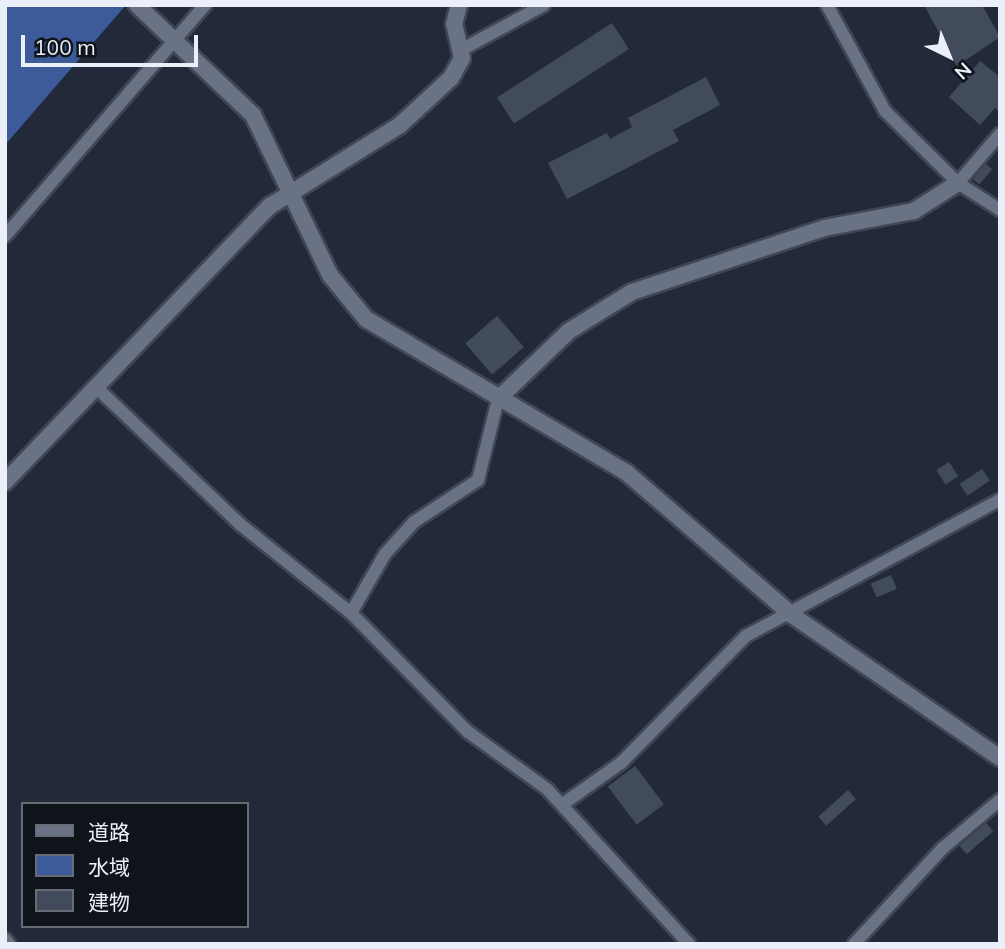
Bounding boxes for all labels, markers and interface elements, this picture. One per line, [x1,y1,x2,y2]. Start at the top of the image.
scale bar [24,21,201,65]
north arrow [914,21,984,91]
text: 100 m [34,34,96,60]
text: N [950,58,977,85]
legend [21,802,248,928]
text: 道路 [88,819,130,845]
text: 水域 [88,854,130,880]
text: 建物 [88,889,130,915]

